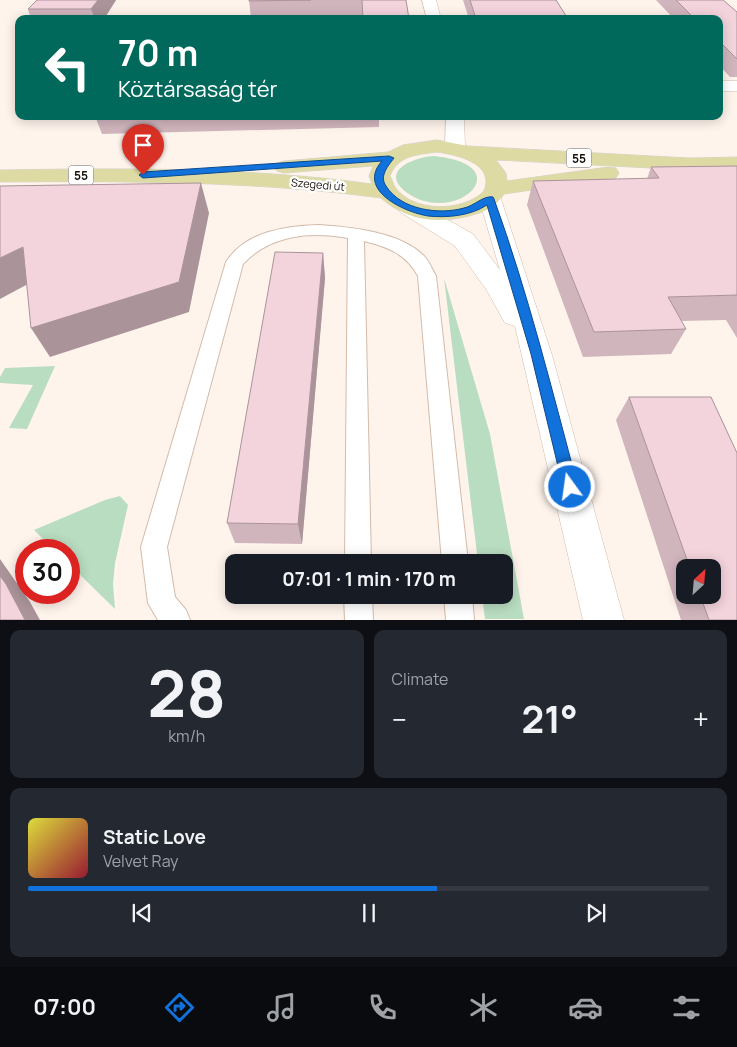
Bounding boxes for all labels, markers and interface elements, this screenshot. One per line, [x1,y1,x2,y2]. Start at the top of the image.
text: 70 m [118,29,198,77]
icon: left [35,35,100,100]
text: Köztársaság tér [118,74,278,104]
pin [122,124,164,175]
icon: arrive [129,131,157,159]
road number: 55 [566,148,592,168]
road number: 55 [68,166,94,184]
street label: Szegedi út [291,174,345,194]
position arrow [543,460,595,512]
speed limit sign: 30 [15,539,80,604]
north arrow [676,559,721,604]
map controls [676,559,721,604]
text: 07:01 · 1 min · 170 m [282,566,456,592]
text: 28 [147,648,226,737]
text: Climate [392,668,448,690]
text: 21° [522,692,578,744]
text: − [392,700,407,738]
text: + [693,700,709,738]
text: km/h [168,725,205,747]
text: Static Love [103,824,206,850]
text: Velvet Ray [103,850,179,872]
icon: previous [128,899,156,927]
icon: pause [355,899,383,927]
icon: next [582,899,610,927]
icon: directions [162,990,197,1025]
icon: music [264,990,299,1025]
icon: phone [365,990,400,1025]
icon: climate [466,990,501,1025]
icon: car [568,990,603,1025]
icon: filters [669,990,704,1025]
text: 07:00 [33,992,96,1022]

